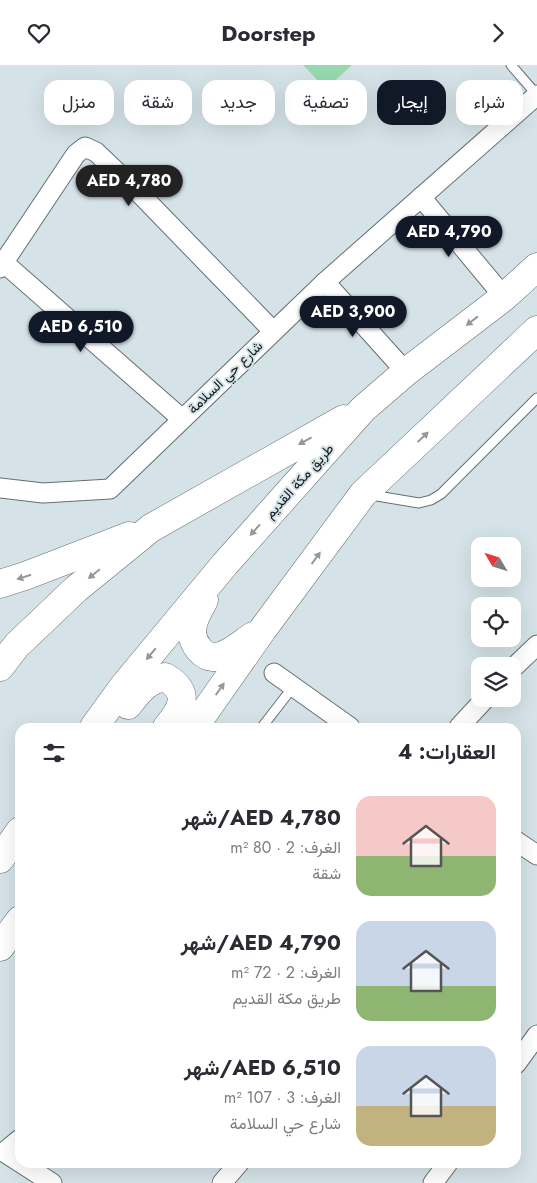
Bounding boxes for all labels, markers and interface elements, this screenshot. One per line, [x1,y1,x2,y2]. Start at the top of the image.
text: Doorstep [221,17,316,49]
icon: heart [25,19,53,47]
icon: forward [484,19,512,47]
chip: منزل [44,80,114,125]
chip: شقة [124,80,192,125]
chip: جديد [202,80,275,125]
chip: تصفية [285,80,367,125]
chip: إيجار [377,80,446,125]
chip: شراء [456,80,523,125]
pin: AED 4,780 [72,165,186,207]
text: AED 4,780 [87,169,171,192]
pin: AED 4,790 [392,215,506,258]
text: AED 4,790 [406,220,492,243]
pin: AED 3,900 [296,295,410,338]
text: AED 3,900 [311,300,395,323]
pin: AED 6,510 [24,311,138,353]
text: AED 6,510 [40,315,122,338]
one-way arrow [466,315,479,326]
street label: شارع حي السلامة [183,336,268,419]
one-way arrow [417,431,429,443]
one-way arrow [299,437,312,446]
street label: طريق مكة القديم [260,439,338,523]
one-way arrow [250,523,261,536]
north arrow [471,537,521,587]
map controls [471,537,521,707]
one-way arrow [310,551,320,564]
one-way arrow [88,568,101,579]
one-way arrow [16,573,31,581]
button: locate [471,597,521,647]
one-way arrow [145,647,156,660]
button: layers [471,657,521,707]
one-way arrow [215,683,226,696]
text: العقارات: 4 [398,737,496,767]
icon: filters [40,739,68,767]
text: AED 4,780/شهر [182,803,341,833]
icon: home [396,816,456,876]
text: الغرف: 2 · 80 m² [230,836,341,859]
text: شقة [312,862,341,885]
text: AED 4,790/شهر [181,928,341,958]
icon: home [396,941,456,1001]
text: الغرف: 2 · 72 m² [231,961,341,984]
text: طريق مكة القديم [233,987,341,1010]
text: AED 6,510/شهر [184,1053,341,1083]
icon: home [396,1066,456,1126]
text: الغرف: 3 · 107 m² [224,1086,341,1109]
text: شارع حي السلامة [230,1112,341,1135]

